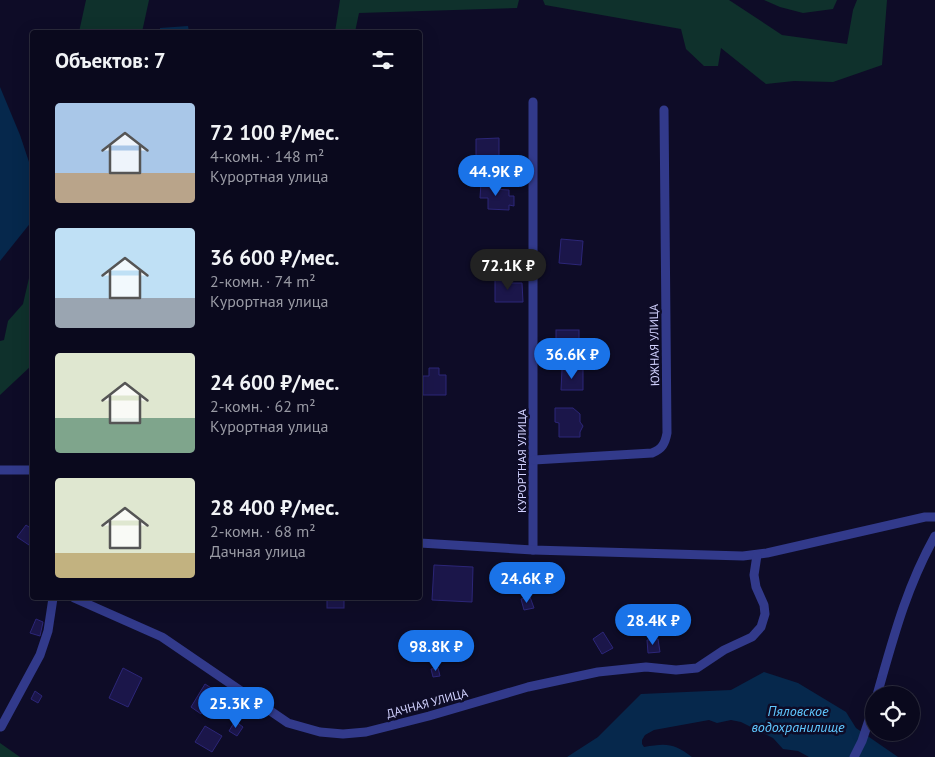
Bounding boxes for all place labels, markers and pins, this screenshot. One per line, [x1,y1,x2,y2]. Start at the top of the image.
pin: 44.9K ₽ [450,154,542,197]
pin: 72.1K ₽ [462,248,554,291]
pin: 36.6K ₽ [526,338,618,380]
pin: 24.6K ₽ [481,562,573,604]
pin: 28.4K ₽ [607,604,699,646]
pin: 98.8K ₽ [390,630,482,672]
pin: 25.3K ₽ [190,686,282,729]

